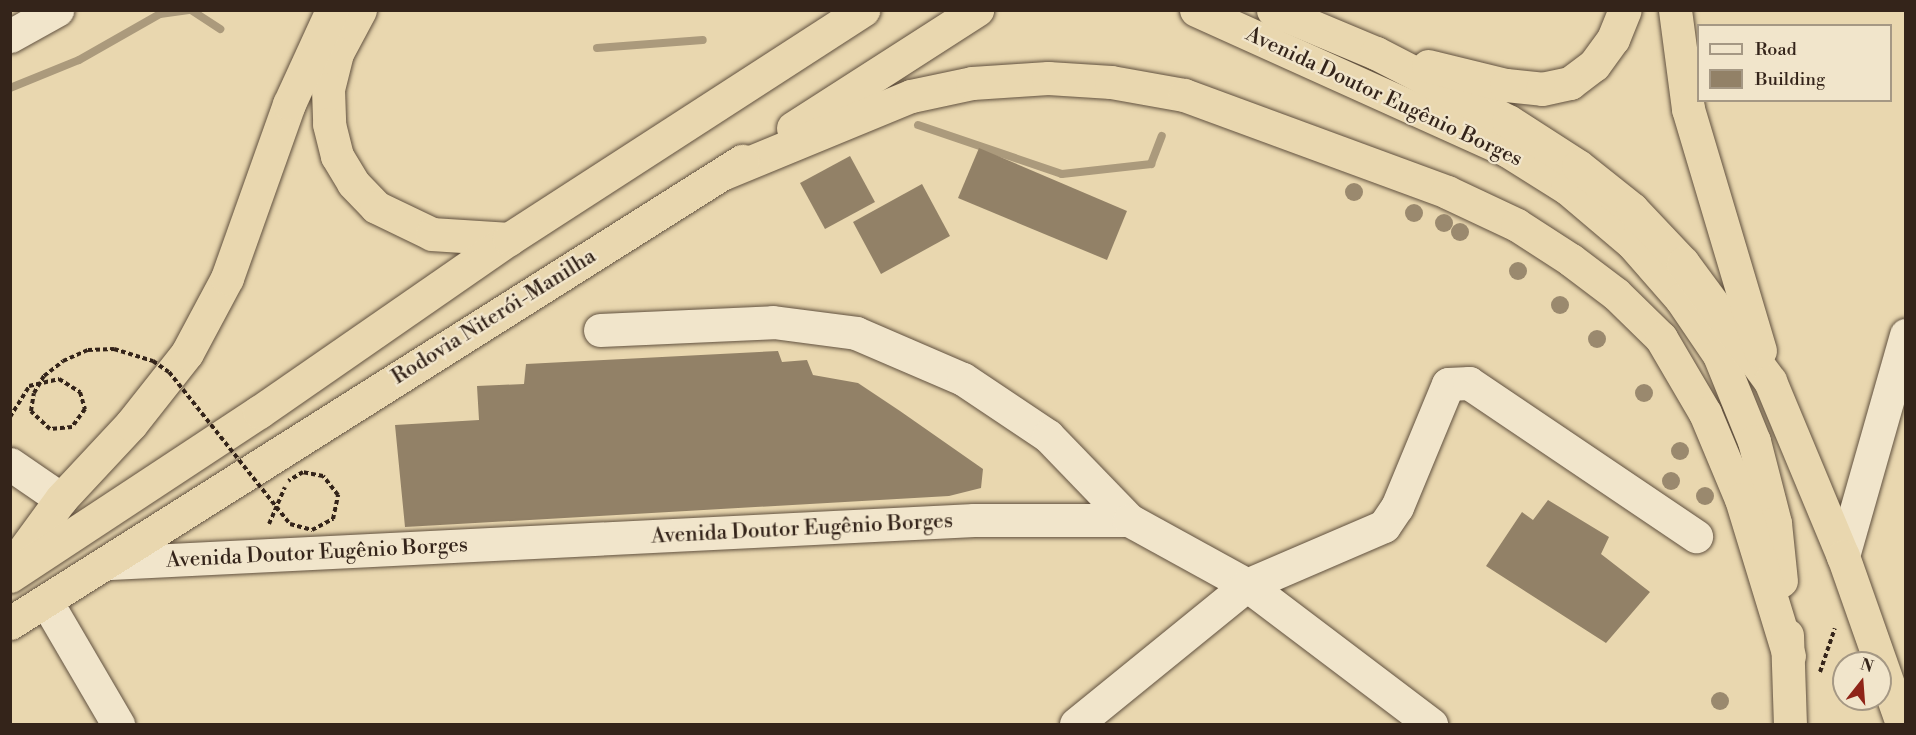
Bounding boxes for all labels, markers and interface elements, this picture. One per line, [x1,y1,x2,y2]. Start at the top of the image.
street label: Avenida Doutor Eugênio Borges [1242,22,1526,172]
legend [1697,24,1892,102]
text: Road [1755,38,1797,61]
text: Building [1755,68,1825,91]
street label: Rodovia Niterói-Manilha [387,244,601,390]
street label: Avenida Doutor Eugênio Borges [650,509,954,549]
street label: Avenida Doutor Eugênio Borges [165,533,469,573]
north arrow [1832,651,1892,711]
text: N [1858,654,1876,677]

